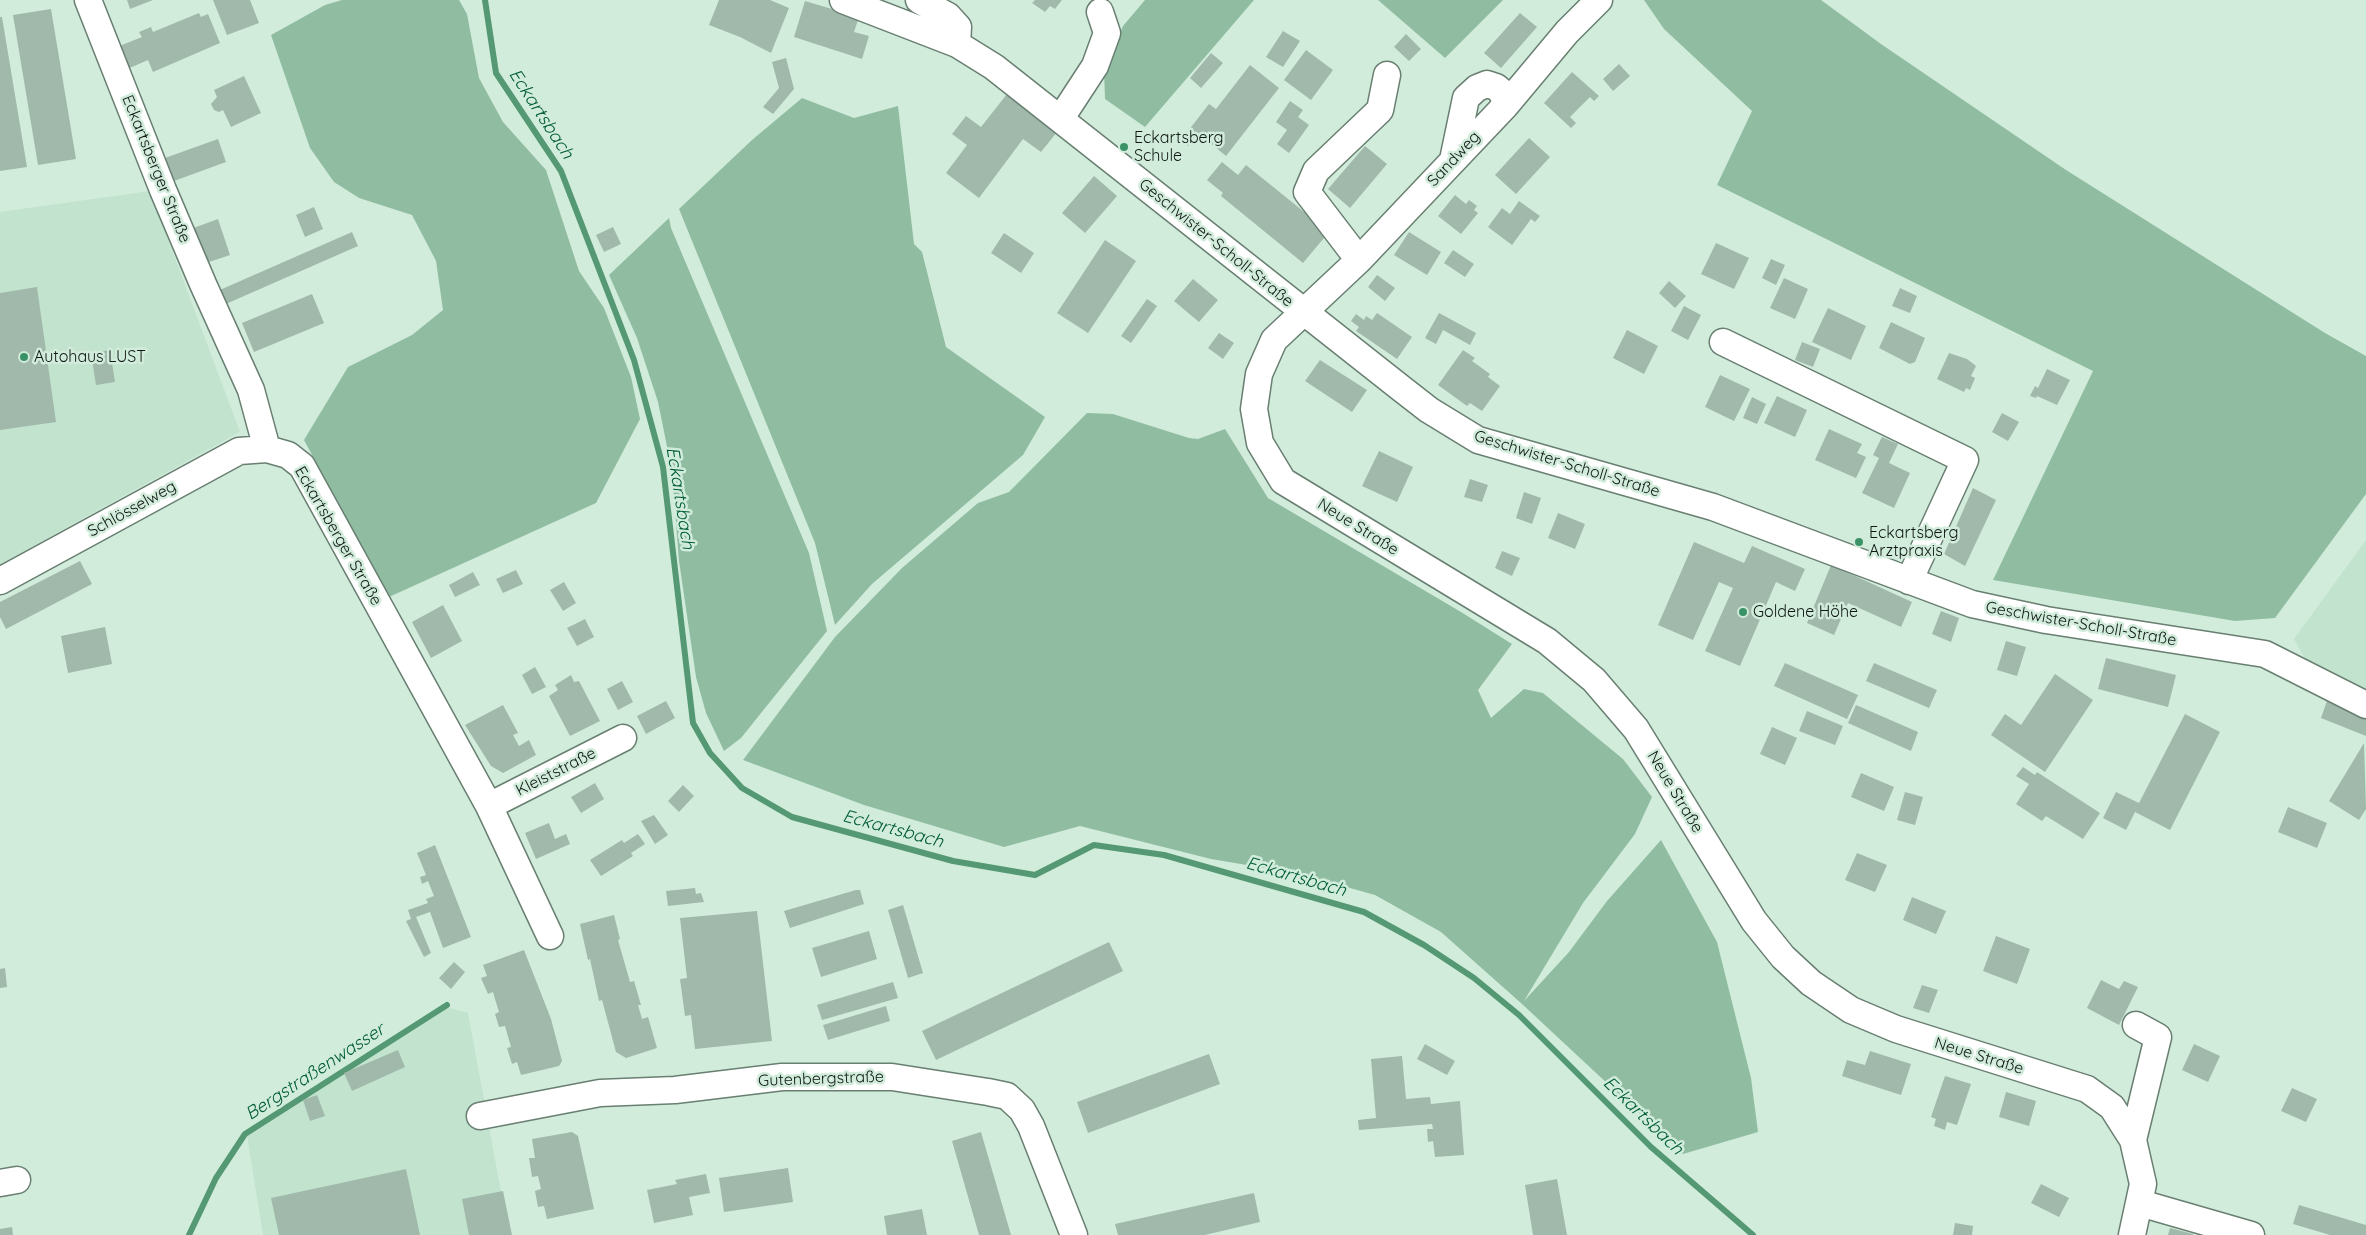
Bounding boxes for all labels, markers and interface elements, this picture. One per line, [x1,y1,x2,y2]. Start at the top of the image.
water label: Eckartsbach [504,65,578,163]
street label: Eckartsberger Straße [118,92,194,246]
street label: Sandweg [1424,127,1484,191]
place label: Eckartsberg Schule [1134,128,1224,166]
marker: Eckartsberg Schule [1118,141,1130,153]
street label: Geschwister-Scholl-Straße [1135,175,1297,311]
place label: Autohaus LUST [34,347,146,367]
marker: Autohaus LUST [18,351,30,363]
street label: Geschwister-Scholl-Straße [1472,427,1662,501]
water label: Eckartsbach [661,445,699,551]
street label: Eckartsberger Straße [290,463,386,609]
street label: Schlösselweg [84,477,180,541]
street label: Neue Straße [1314,494,1402,560]
place label: Eckartsberg Arztpraxis [1869,523,1959,561]
marker: Eckartsberg Arztpraxis [1853,536,1865,548]
street label: Geschwister-Scholl-Straße [1984,598,2178,650]
place label: Goldene Höhe [1753,602,1858,622]
marker: Goldene Höhe [1737,606,1749,618]
street label: Kleiststraße [513,744,599,800]
street label: Neue Straße [1643,748,1707,836]
water label: Eckartsbach [840,805,946,853]
water label: Eckartsbach [1243,852,1349,902]
water label: Bergstraßenwasser [241,1019,389,1125]
street label: Neue Straße [1932,1033,2026,1079]
street label: Gutenbergstraße [758,1067,884,1091]
water label: Eckartsbach [1598,1072,1688,1160]

